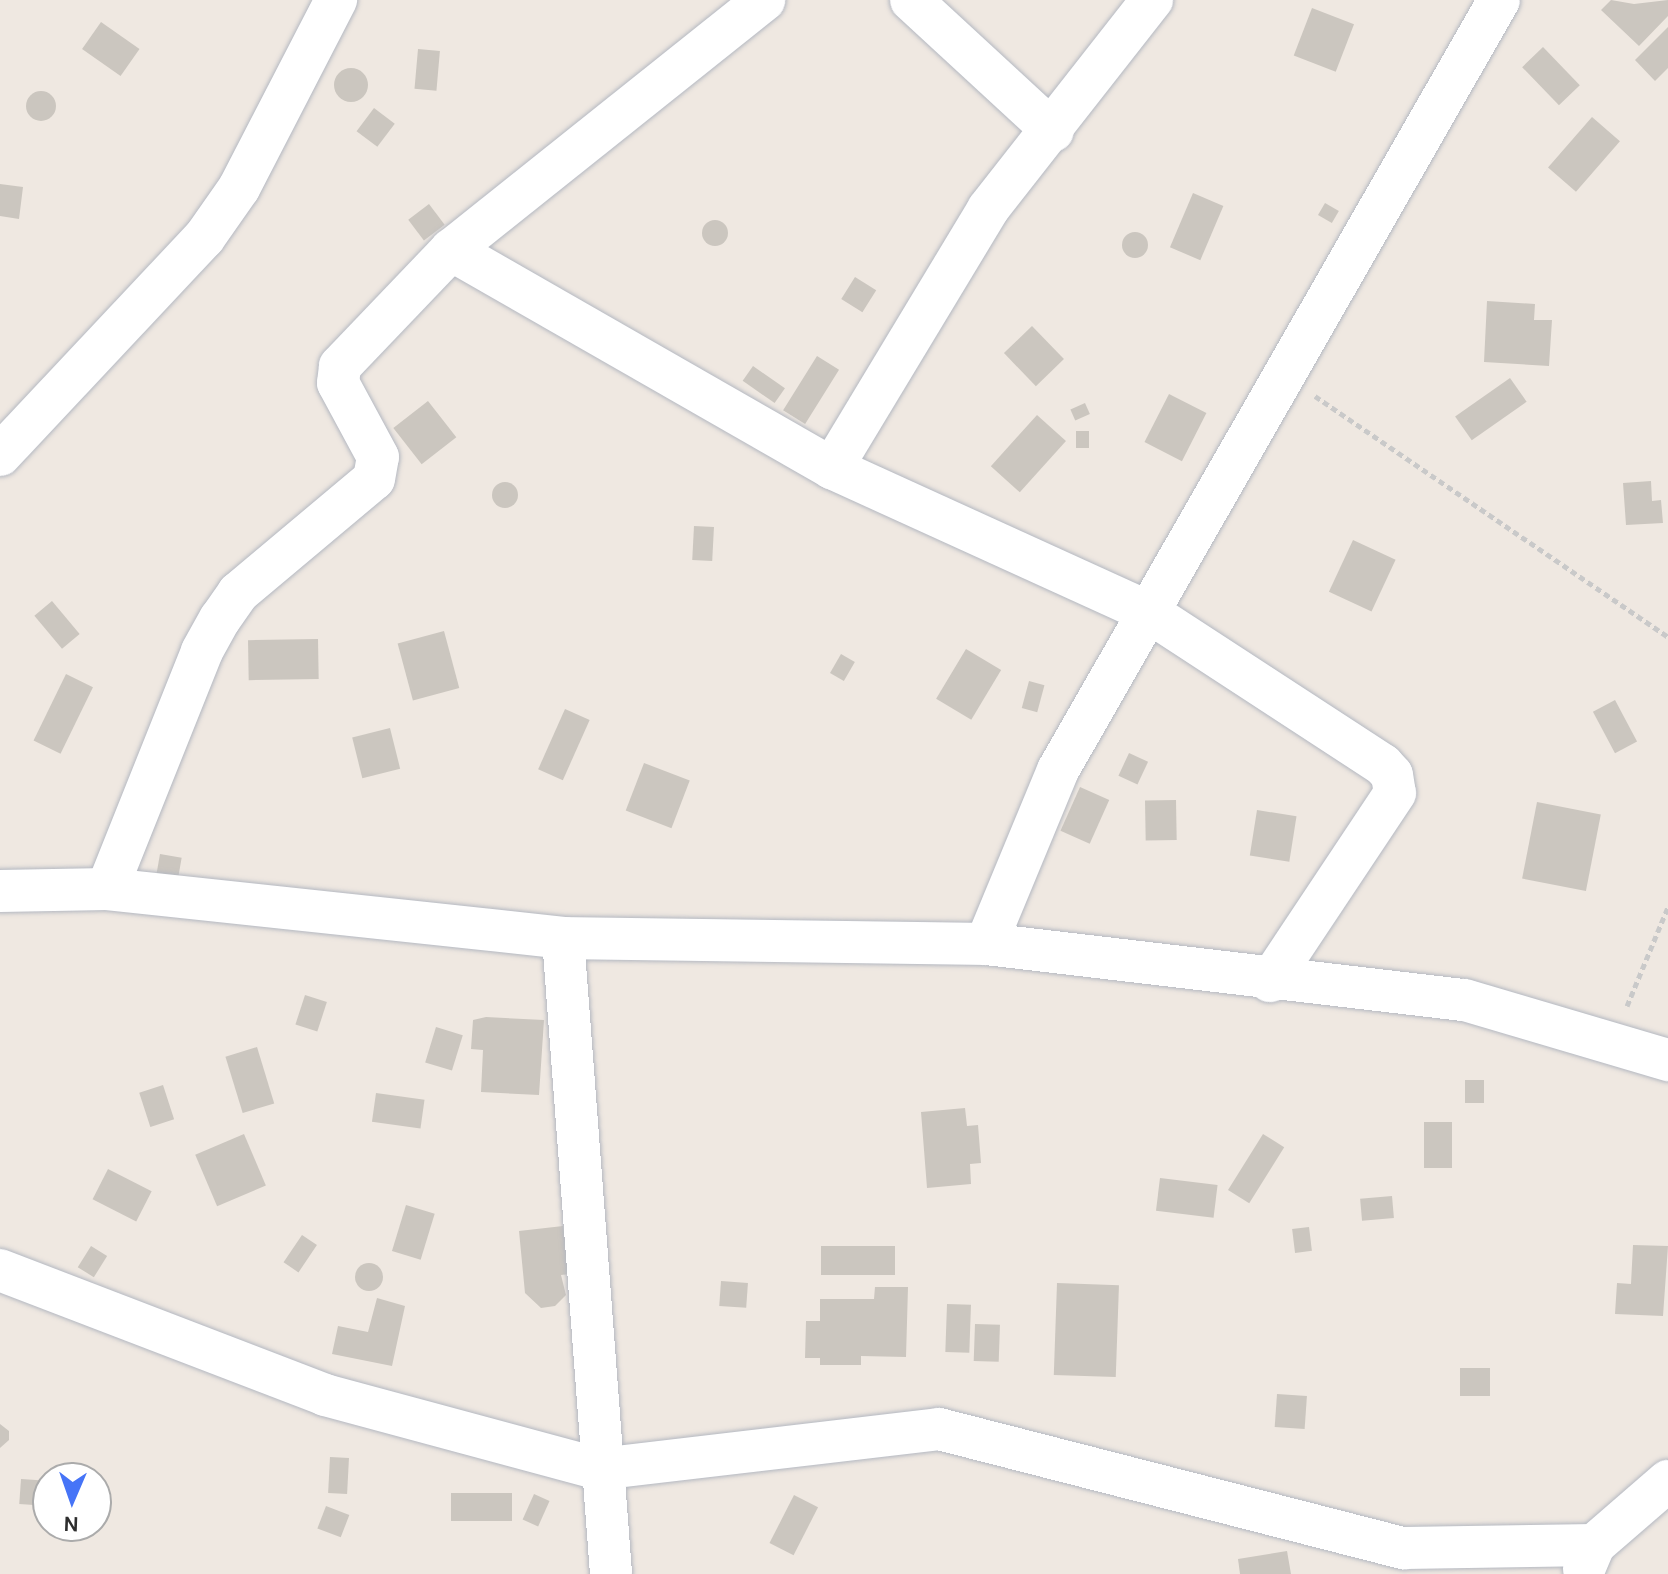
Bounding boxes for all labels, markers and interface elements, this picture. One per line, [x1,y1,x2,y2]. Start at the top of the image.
north arrow [32,1462,112,1542]
text: N [63,1511,80,1537]

